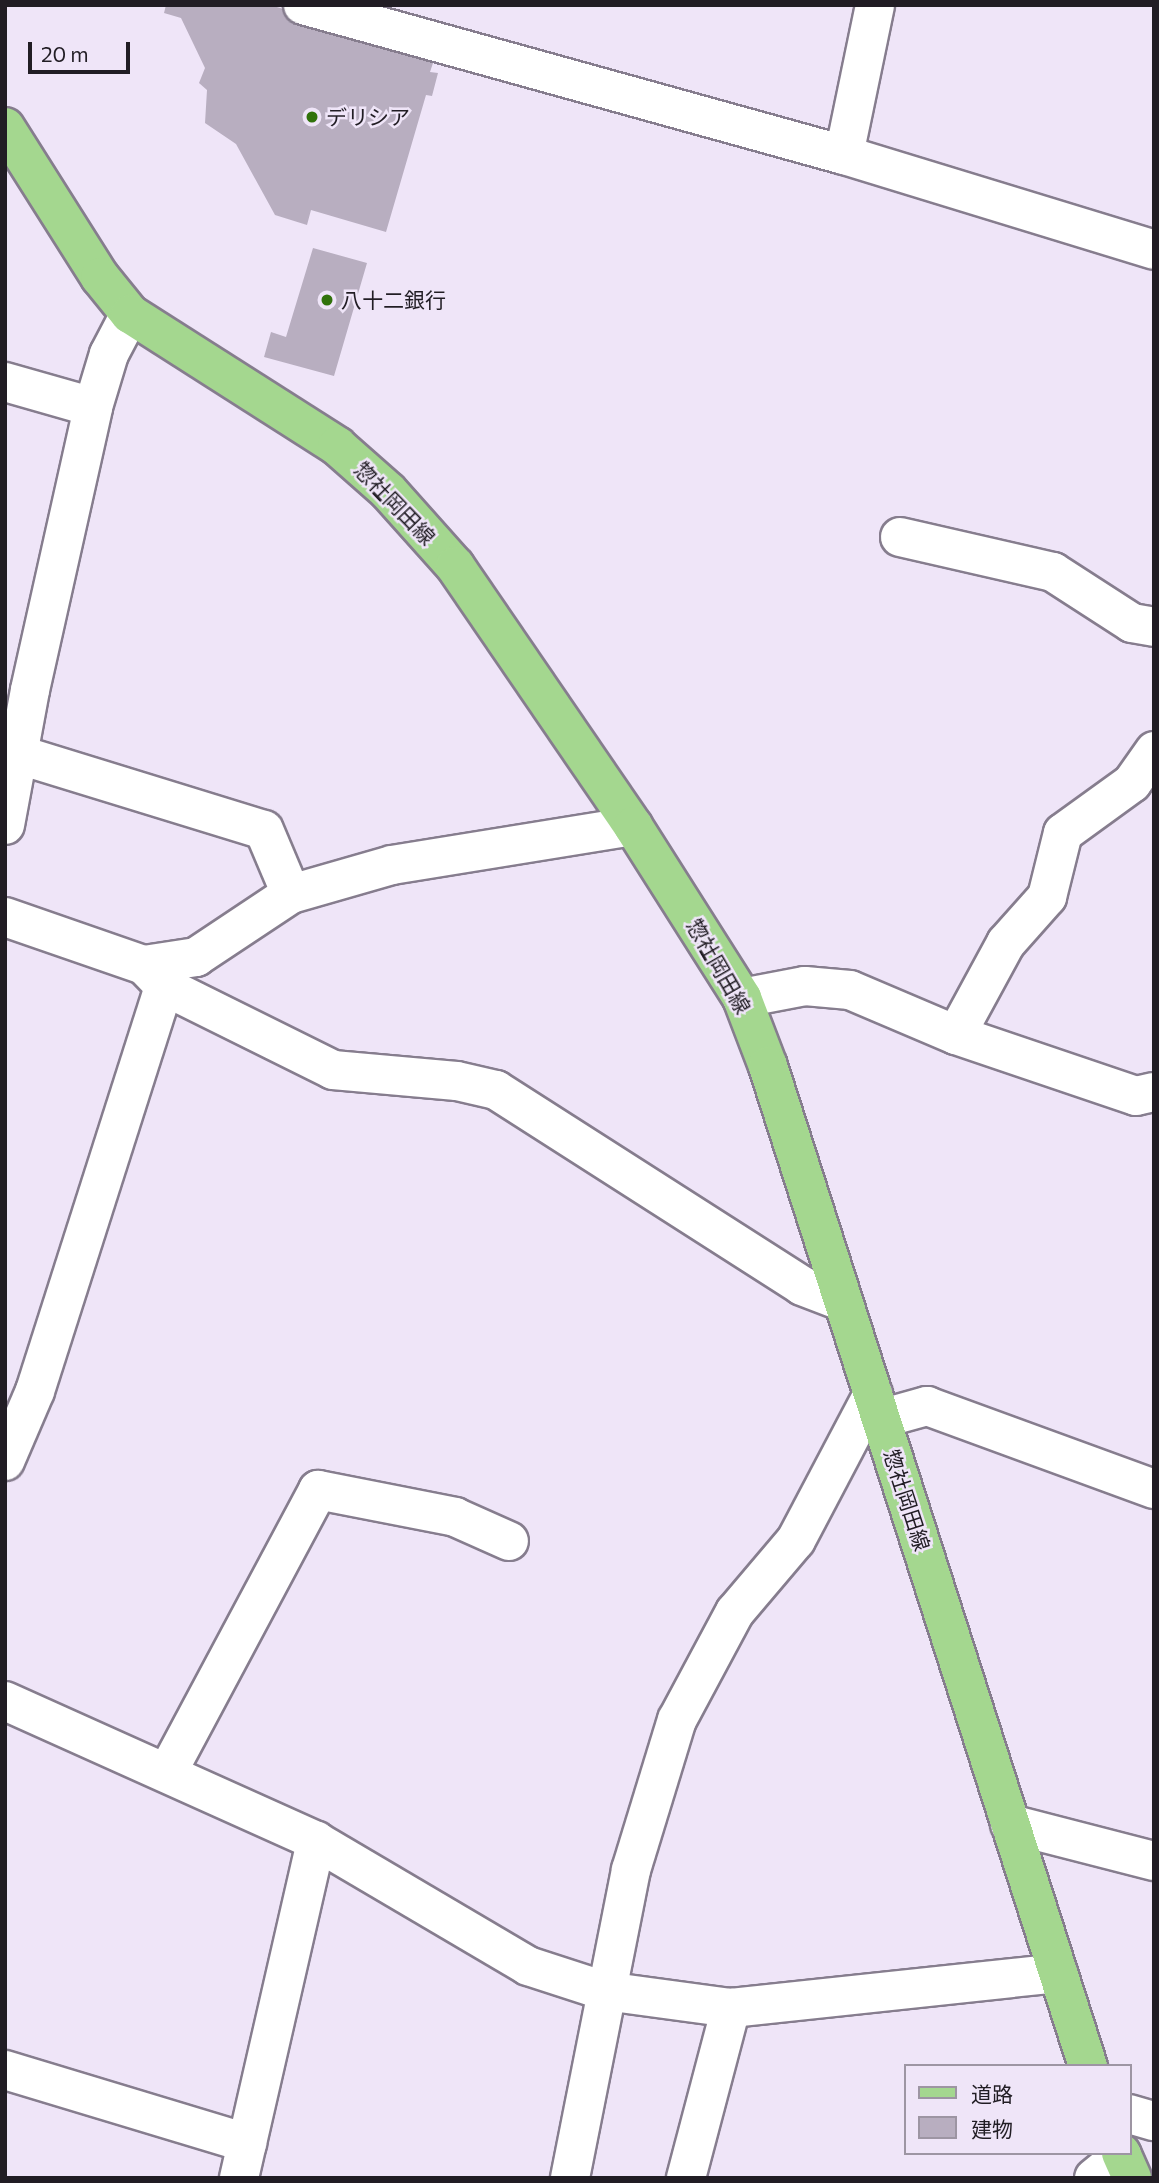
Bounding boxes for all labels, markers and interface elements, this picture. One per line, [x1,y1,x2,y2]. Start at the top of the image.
scale bar [32,28,133,72]
text: 20 m [41,41,89,66]
place label: デリシア [326,104,410,130]
marker: デリシア [304,109,320,125]
place label: 八十二銀行 [341,287,446,313]
marker: 八十二銀行 [319,292,335,308]
street label: 惣社岡田線 [349,456,441,550]
street label: 惣社岡田線 [682,914,756,1018]
street label: 惣社岡田線 [879,1446,935,1554]
legend [904,2064,1131,2155]
text: 道路 [971,2081,1013,2106]
text: 建物 [971,2116,1013,2141]

